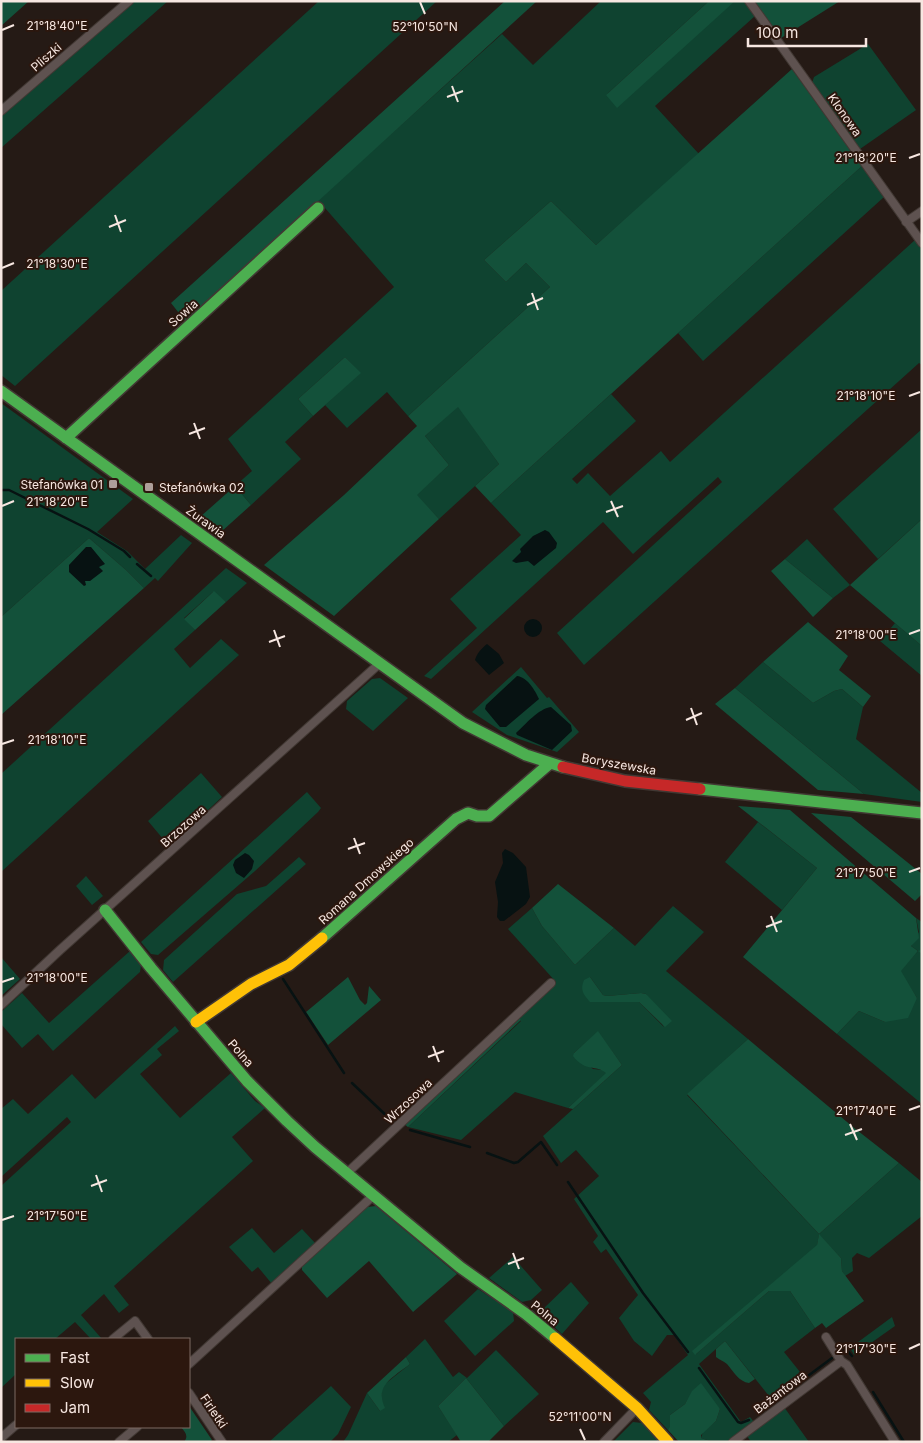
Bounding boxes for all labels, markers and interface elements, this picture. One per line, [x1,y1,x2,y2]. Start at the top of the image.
scale bar [748,15,866,47]
text: 21°18'40"E [27,18,87,33]
text: 52°10'50"N [392,19,458,34]
text: 100 m [756,23,798,42]
street label: Pliszki [28,39,65,74]
street label: Klonowa [825,91,865,139]
text: 21°18'20"E [835,150,897,165]
text: 21°18'30"E [26,256,88,271]
street label: Sowia [165,296,201,330]
text: 21°18'10"E [837,388,895,403]
place label: Stefanówka 01 [20,477,103,492]
marker: Stefanówka 01 [107,478,119,490]
place label: Stefanówka 02 [159,480,244,495]
marker: Stefanówka 02 [143,481,155,493]
text: 21°18'20"E [26,494,88,509]
street label: Żurawia [183,503,229,541]
text: 21°18'00"E [835,627,897,642]
text: 21°18'10"E [28,732,86,747]
street label: Boryszewska [580,750,658,778]
street label: Brzozowa [157,802,209,850]
street label: Romana Dmowskiego [315,834,417,928]
text: 21°17'50"E [836,865,896,880]
text: 21°18'00"E [26,970,88,985]
street label: Polna [225,1036,257,1070]
street label: Wrzosowa [381,1075,435,1127]
text: 21°17'40"E [836,1103,896,1118]
text: 21°17'50"E [27,1208,87,1223]
street label: Polna [528,1297,562,1329]
legend [15,1338,190,1428]
text: 21°17'30"E [836,1341,896,1356]
text: Fast [60,1348,90,1367]
street label: Bażantowa [751,1367,809,1417]
text: Slow [60,1373,94,1392]
street label: Firletki [197,1391,231,1431]
text: Jam [60,1398,90,1417]
text: 52°11'00"N [548,1409,612,1424]

